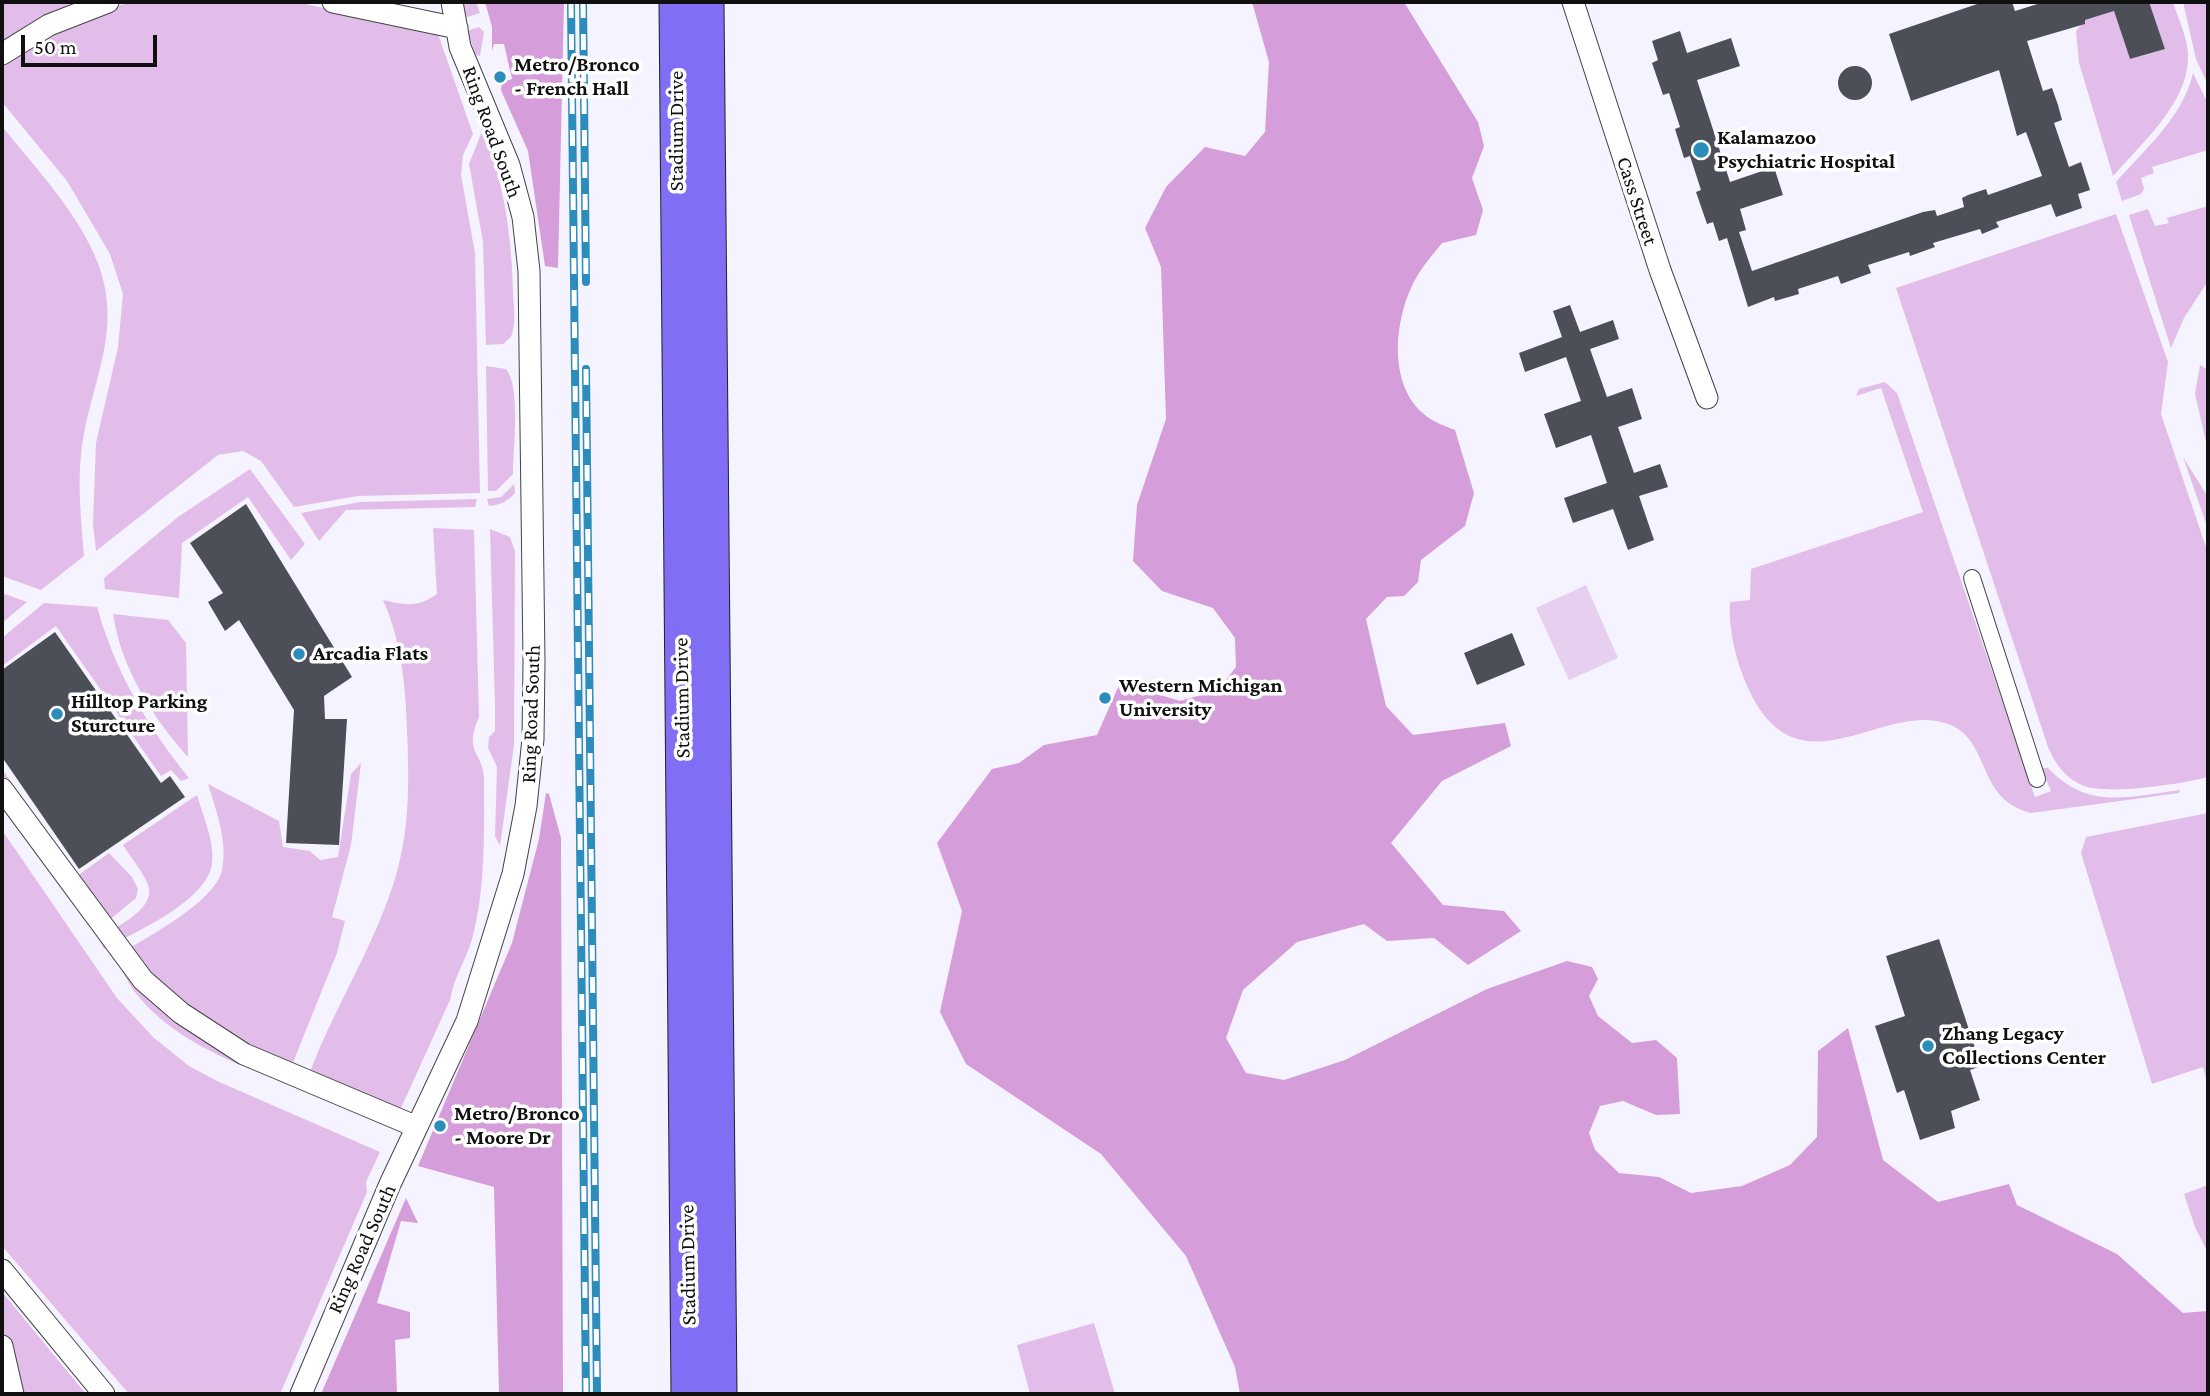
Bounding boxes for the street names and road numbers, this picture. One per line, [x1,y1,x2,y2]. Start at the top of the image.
street label: Ring Road South [456,63,528,201]
street label: Stadium Drive [664,71,690,191]
street label: Cass Street [1611,154,1663,248]
street label: Stadium Drive [668,638,696,758]
street label: Ring Road South [516,644,546,784]
street label: Ring Road South [322,1181,402,1317]
street label: Stadium Drive [674,1205,702,1325]

